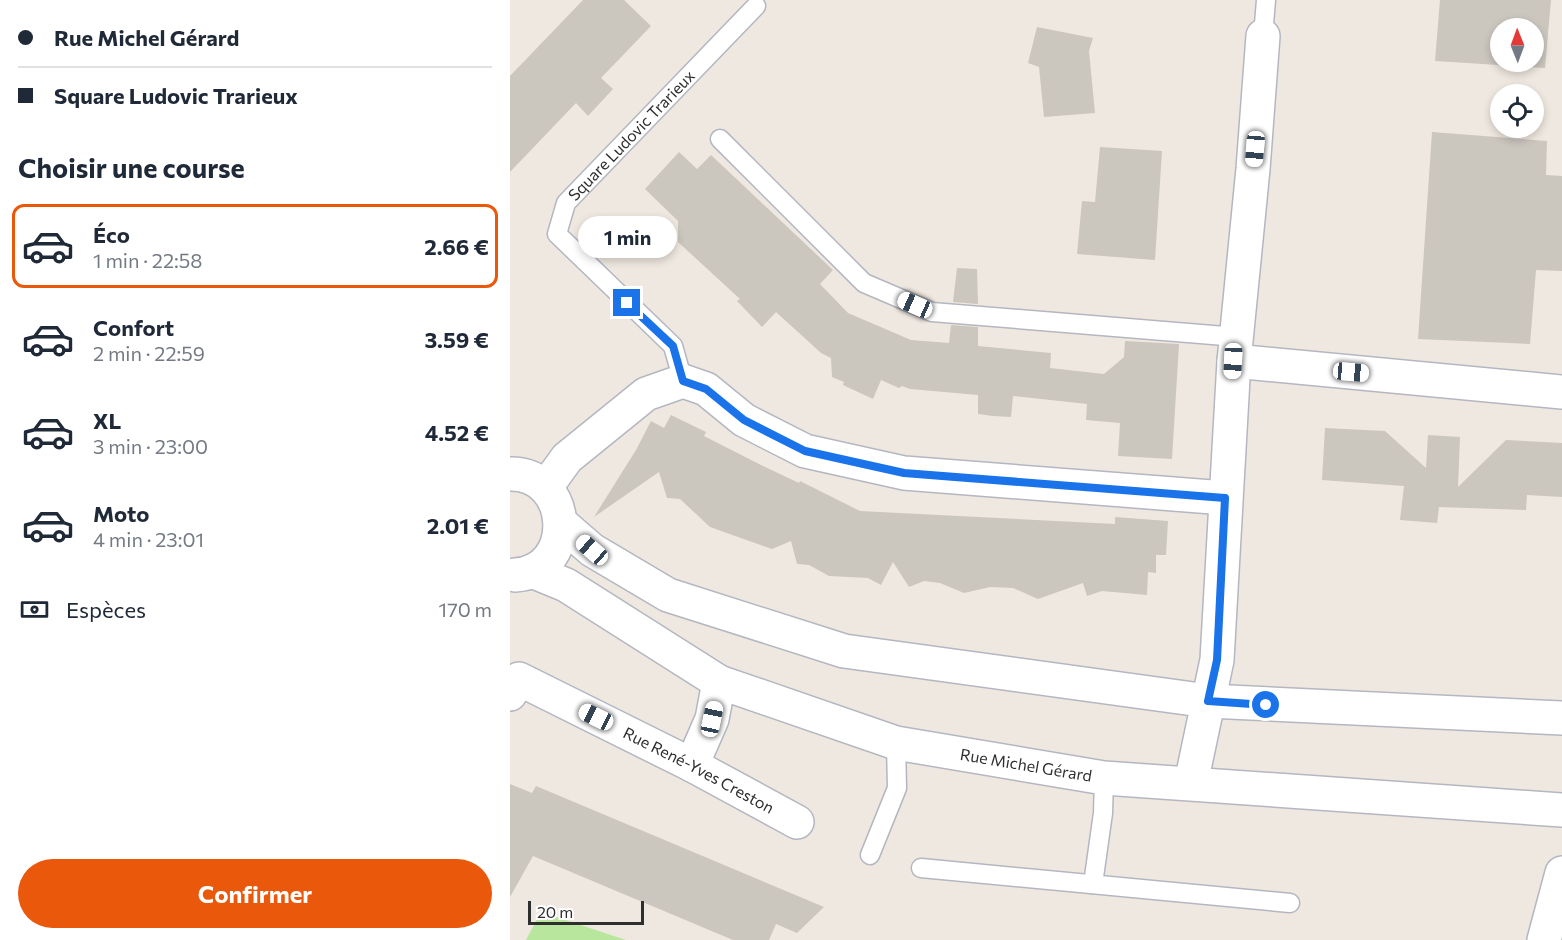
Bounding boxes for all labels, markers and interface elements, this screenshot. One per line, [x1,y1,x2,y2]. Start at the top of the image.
north arrow [1490,18,1544,72]
map controls [1490,18,1544,138]
text: Rue Michel Gérard [54,24,240,51]
street label: Square Ludovic Trarieux [564,65,698,204]
text: Square Ludovic Trarieux [54,82,298,109]
button: locate [1490,84,1544,138]
car [1244,130,1266,168]
text: Choisir une course [18,151,245,184]
callout: 1 min [578,216,676,258]
icon: car [21,219,75,273]
text: Éco [93,221,130,248]
text: 1 min [604,225,651,249]
text: 2.66 € [424,233,489,260]
text: 1 min · 22:58 [93,248,202,272]
route end [613,289,640,316]
car [895,289,935,321]
icon: car [21,312,75,366]
text: Confort [93,314,174,341]
text: 3.59 € [425,326,489,353]
text: 2 min · 22:59 [93,341,205,365]
car [1223,343,1243,379]
car [1332,361,1370,383]
icon: car [21,405,75,459]
text: XL [93,407,121,434]
text: 4.52 € [425,419,489,446]
text: 3 min · 23:00 [93,434,208,458]
icon: car [21,498,75,552]
text: Moto [93,500,149,527]
text: 2.01 € [427,512,489,539]
text: 4 min · 23:01 [93,527,204,551]
car [573,531,611,569]
icon: cash [18,593,51,626]
text: Espèces [66,596,146,623]
text: 170 m [439,597,492,621]
route start [1252,691,1279,718]
car [699,700,725,738]
car [576,701,616,733]
street label: Rue René-Yves Creston [620,722,778,817]
street label: Rue Michel Gérard [959,744,1093,785]
button: Confirmer [18,859,492,928]
scale bar [528,898,644,926]
text: 20 m [537,902,573,921]

